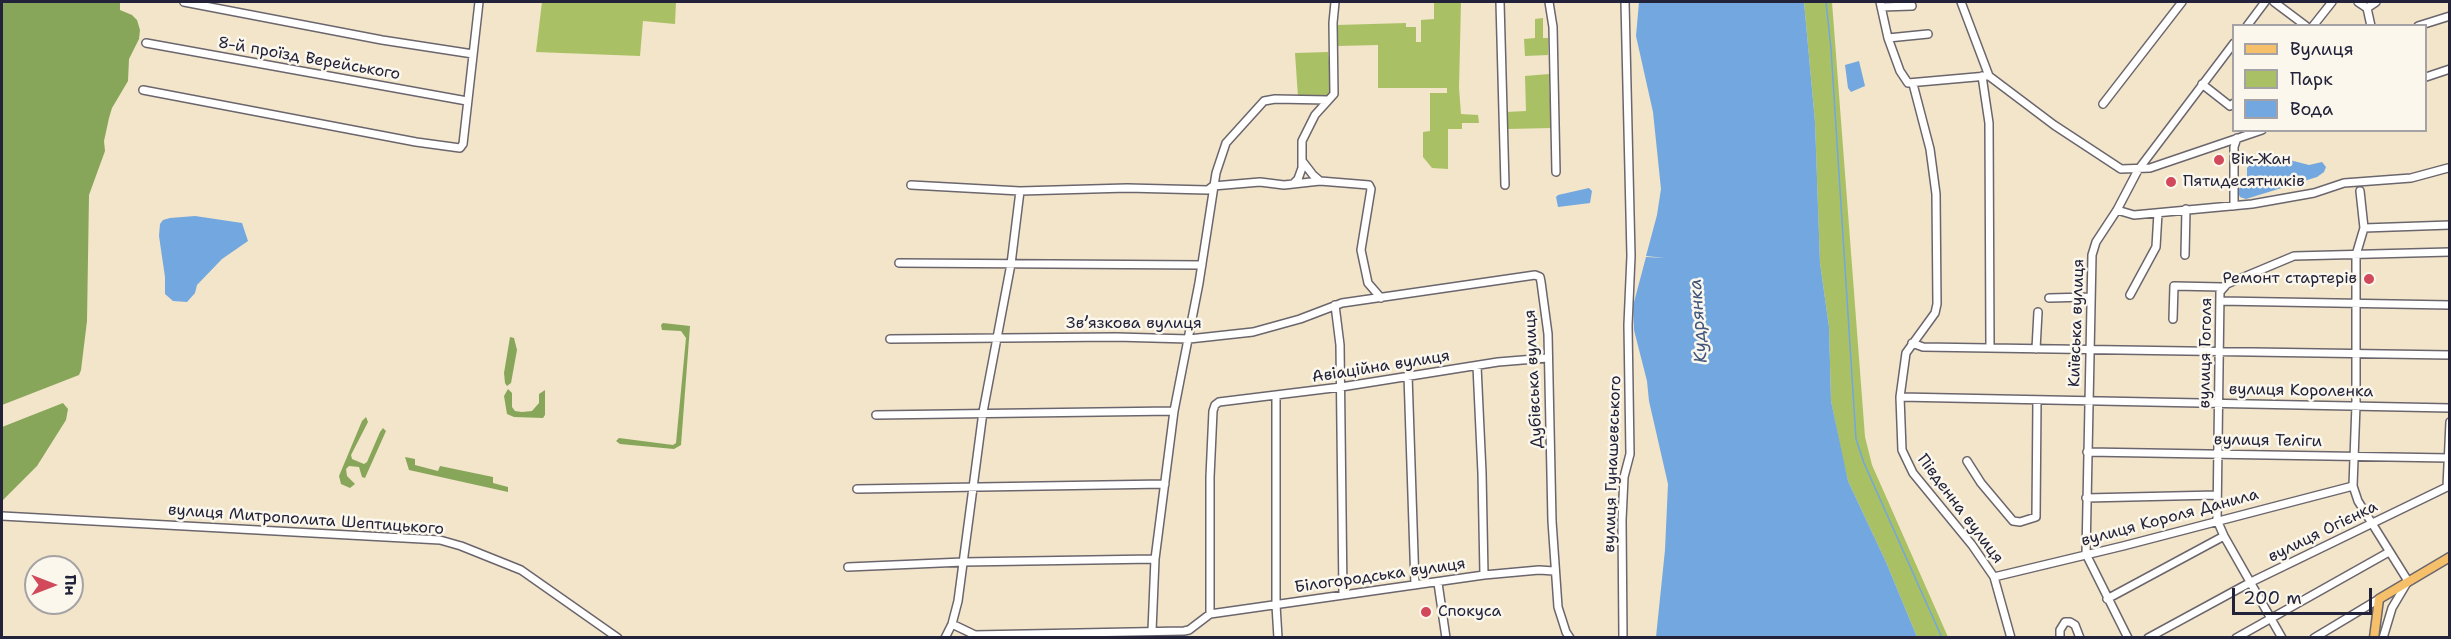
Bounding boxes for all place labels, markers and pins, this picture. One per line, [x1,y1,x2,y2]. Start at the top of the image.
place label: Вік-Жан [2231,150,2291,170]
marker: Вік-Жан [2212,153,2226,167]
place label: Пятидесятників [2183,172,2305,192]
marker: Пятидесятників [2164,175,2178,189]
place label: Ремонт стартерів [2222,269,2357,289]
marker: Ремонт стартерів [2362,272,2376,286]
place label: Спокуса [1438,602,1501,622]
marker: Спокуса [1419,605,1433,619]

